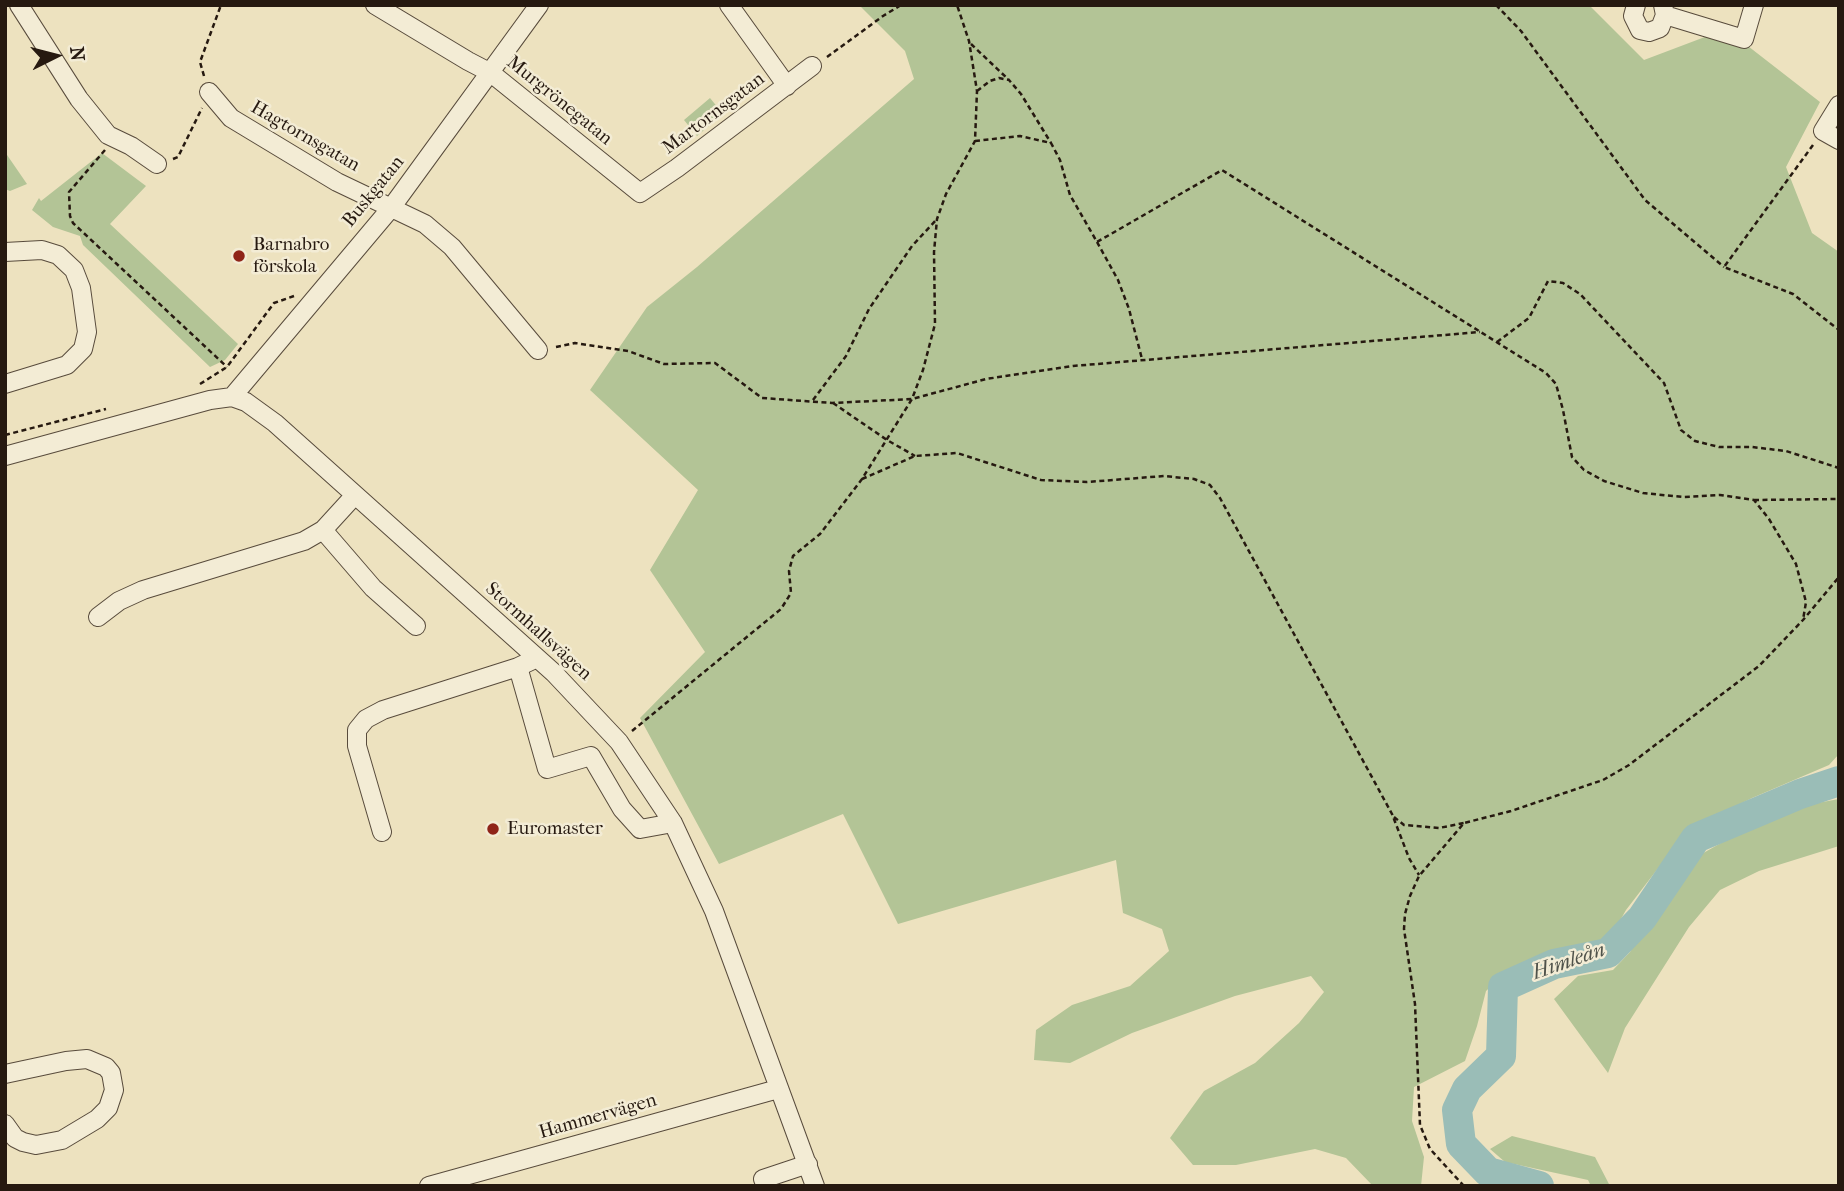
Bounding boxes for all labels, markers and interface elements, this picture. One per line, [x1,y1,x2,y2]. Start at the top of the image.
north arrow [21,21,91,91]
text: N [65,45,89,62]
street label: Murgrönegatan [501,51,617,151]
street label: Martornsgatan [658,68,770,160]
street label: Hagtornsgatan [246,97,364,177]
street label: Buskgatan [338,152,410,232]
place label: Barnabro förskola [253,234,329,278]
marker: Barnabro förskola [231,248,247,264]
street label: Stormhallsvägen [480,578,596,686]
place label: Euromaster [507,818,603,840]
marker: Euromaster [485,821,501,837]
water label: Himleån [1529,938,1609,986]
street label: Hammervägen [536,1089,660,1145]

